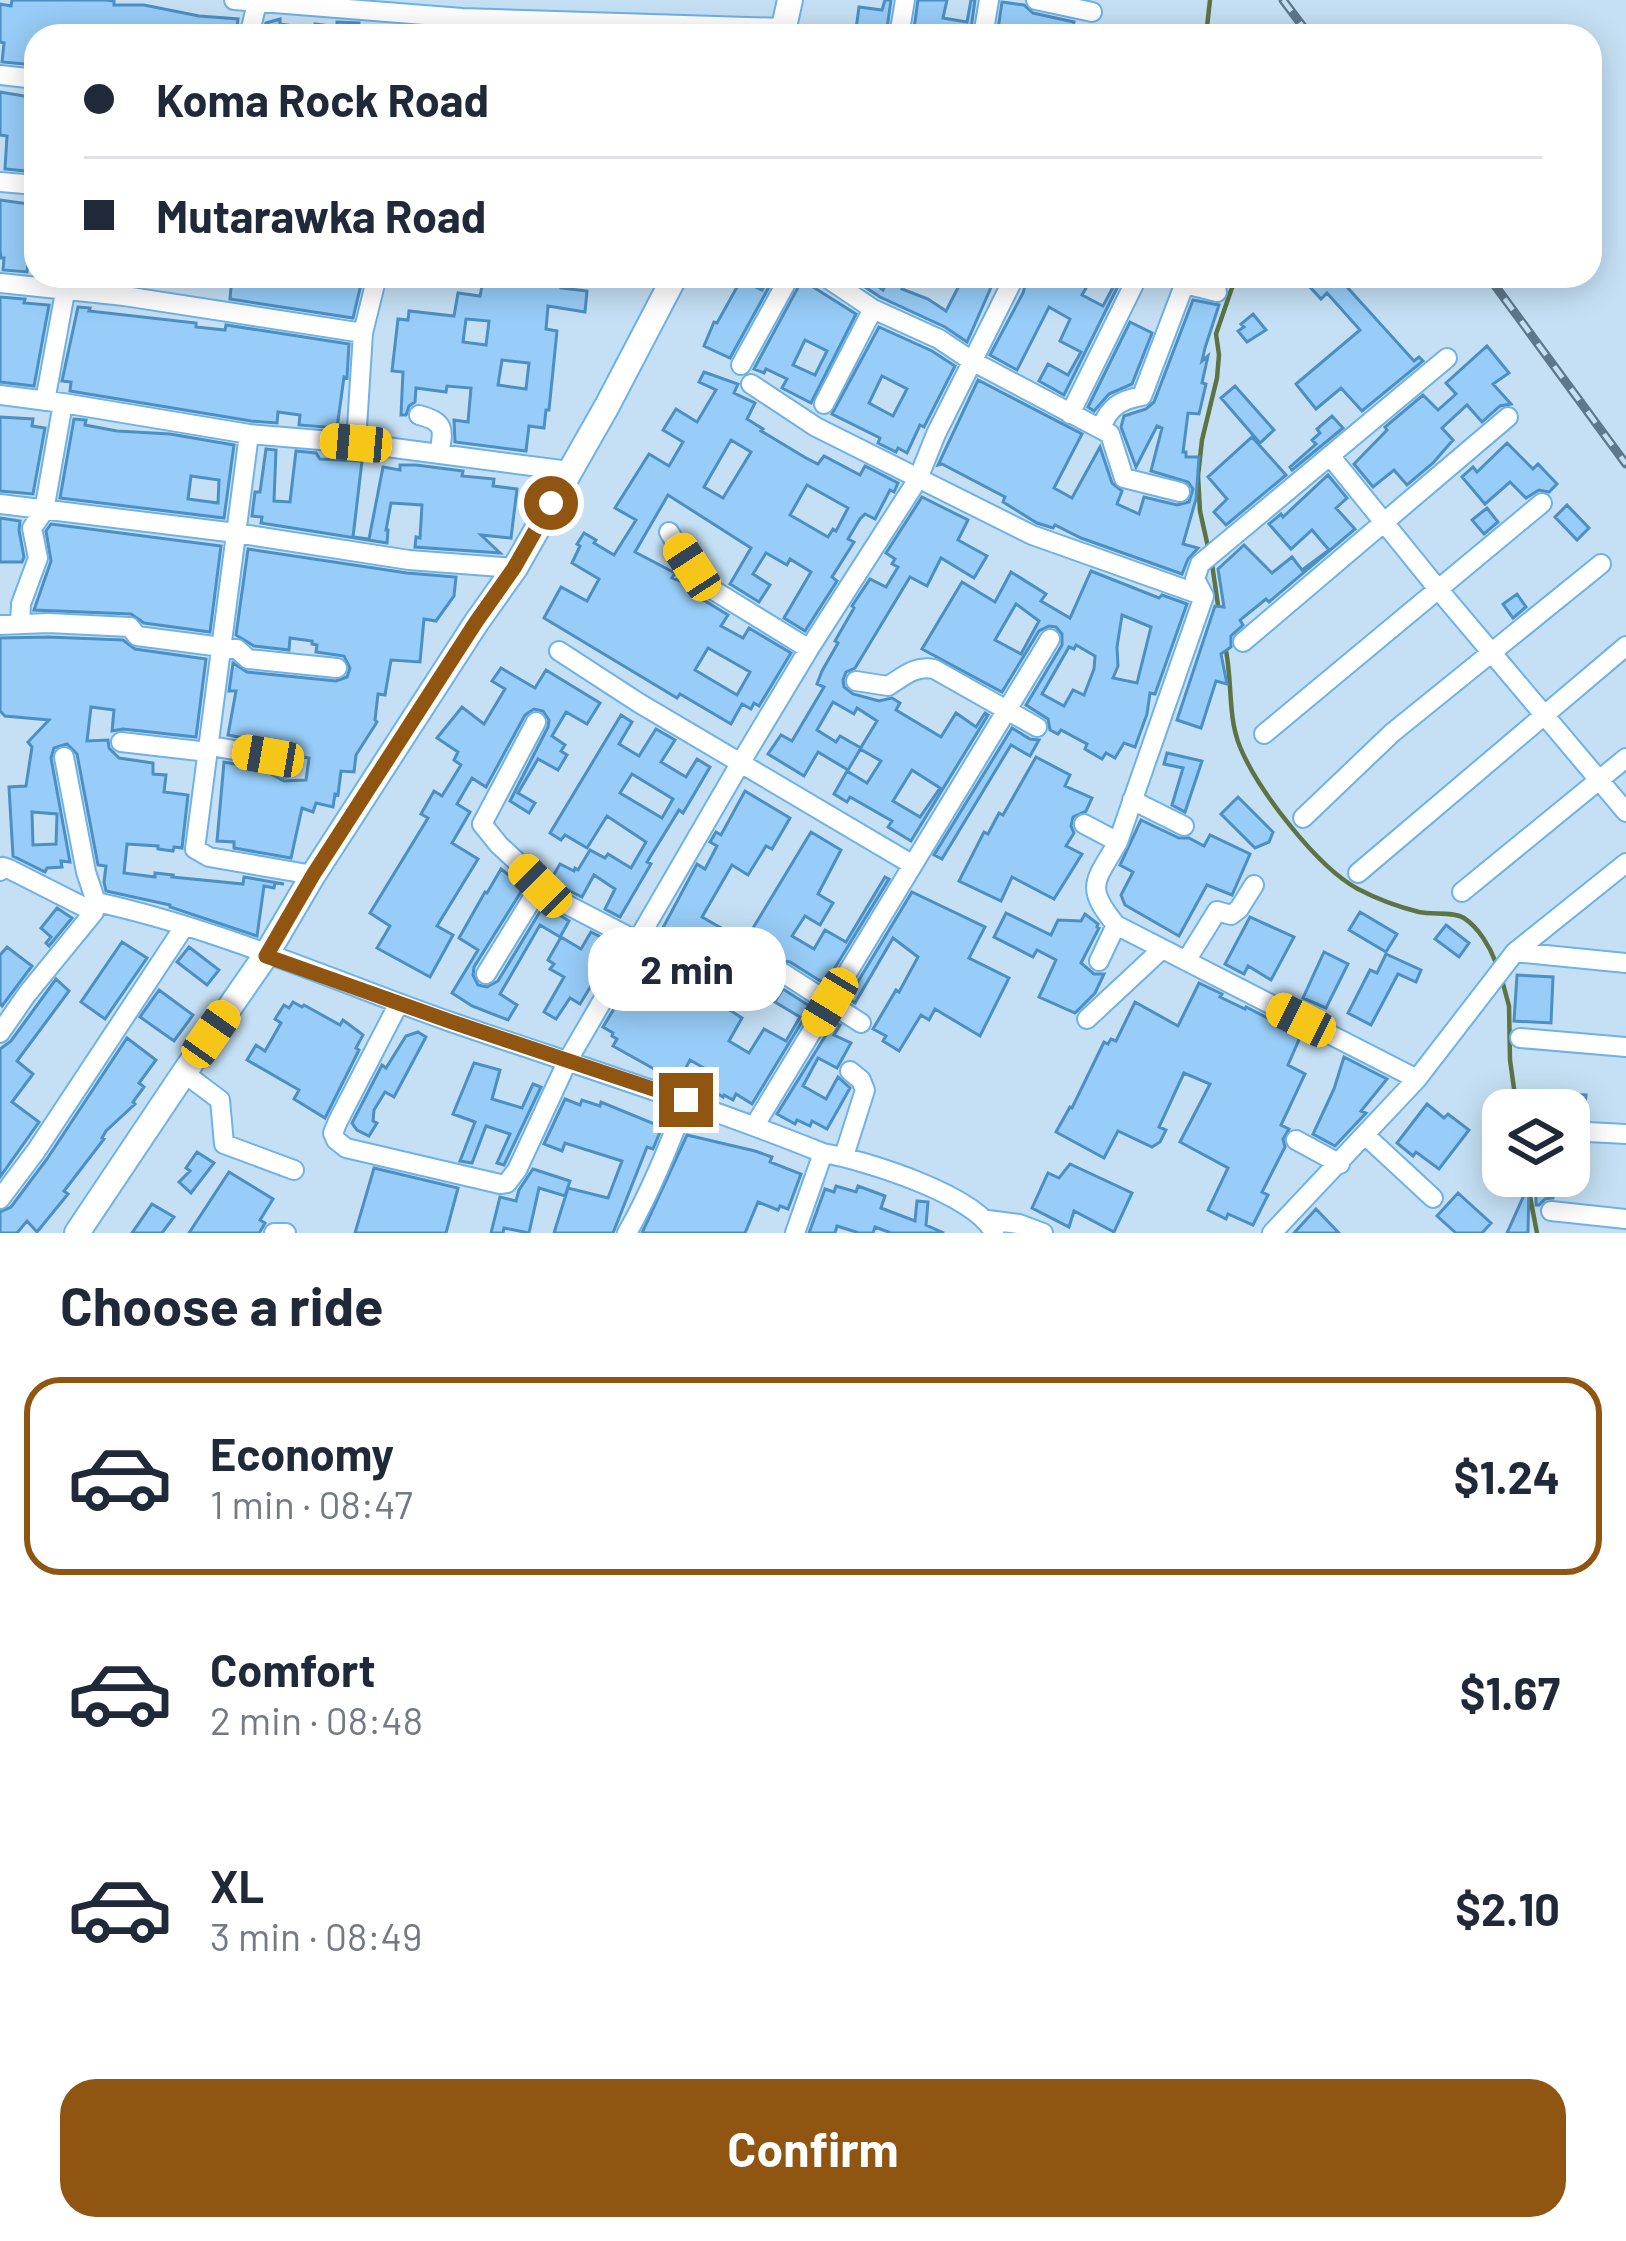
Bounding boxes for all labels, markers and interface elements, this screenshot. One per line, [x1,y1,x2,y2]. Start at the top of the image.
text: Koma Rock Road [156,72,489,126]
text: Mutarawka Road [156,188,486,242]
car [319,422,393,464]
route start [524,476,578,530]
car [657,527,727,607]
car [229,732,307,780]
car [502,848,578,924]
callout: 2 min [587,926,785,1010]
text: 2 min [640,945,734,992]
car [796,962,864,1042]
car [1261,988,1341,1052]
car [176,994,246,1074]
route end [659,1073,713,1127]
map controls [1482,1089,1590,1197]
button: layers [1482,1089,1590,1197]
text: Choose a ride [60,1272,384,1337]
icon: car [66,1422,174,1530]
text: Economy [210,1426,394,1480]
text: $1.24 [1454,1449,1560,1503]
text: 1 min · 08:47 [210,1480,413,1527]
icon: car [66,1638,174,1746]
text: Comfort [210,1642,376,1696]
text: $1.67 [1460,1665,1560,1719]
text: 2 min · 08:48 [210,1696,423,1743]
icon: car [66,1854,174,1962]
text: XL [210,1858,264,1912]
text: $2.10 [1455,1881,1560,1935]
text: 3 min · 08:49 [210,1912,422,1959]
button: Confirm [60,2079,1566,2217]

